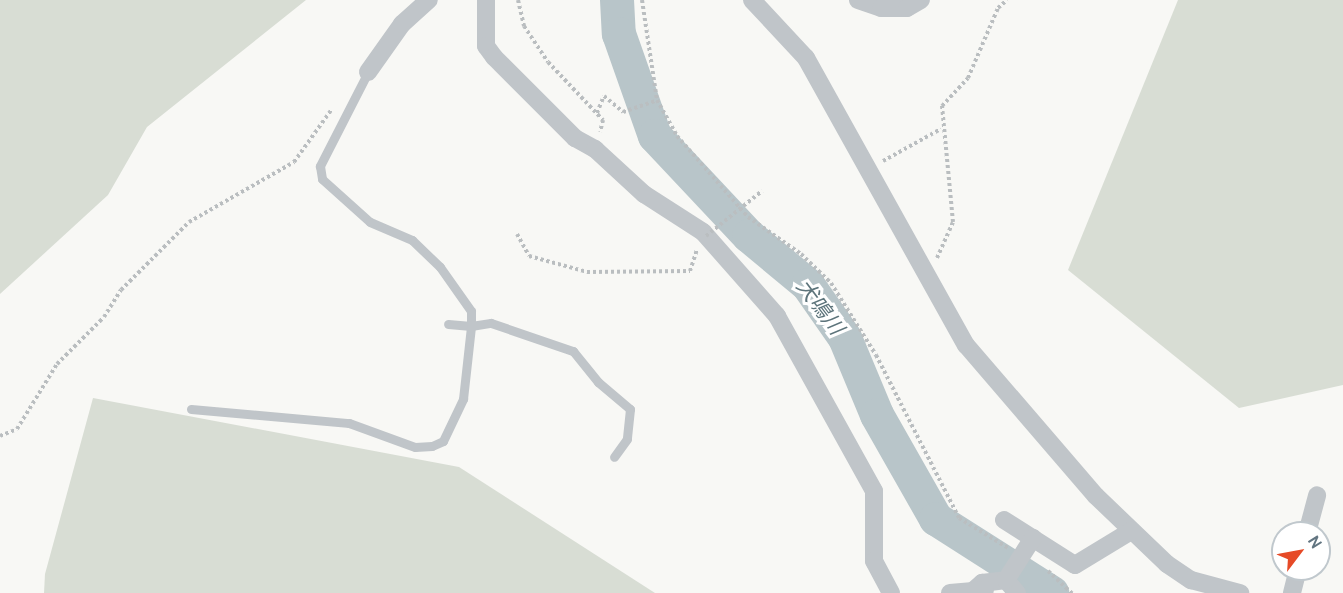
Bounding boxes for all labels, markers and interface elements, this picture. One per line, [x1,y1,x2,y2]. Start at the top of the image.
water label: 犬鳴川 [791,274,849,340]
north arrow [1271,521,1331,581]
text: N [1304,532,1326,552]

